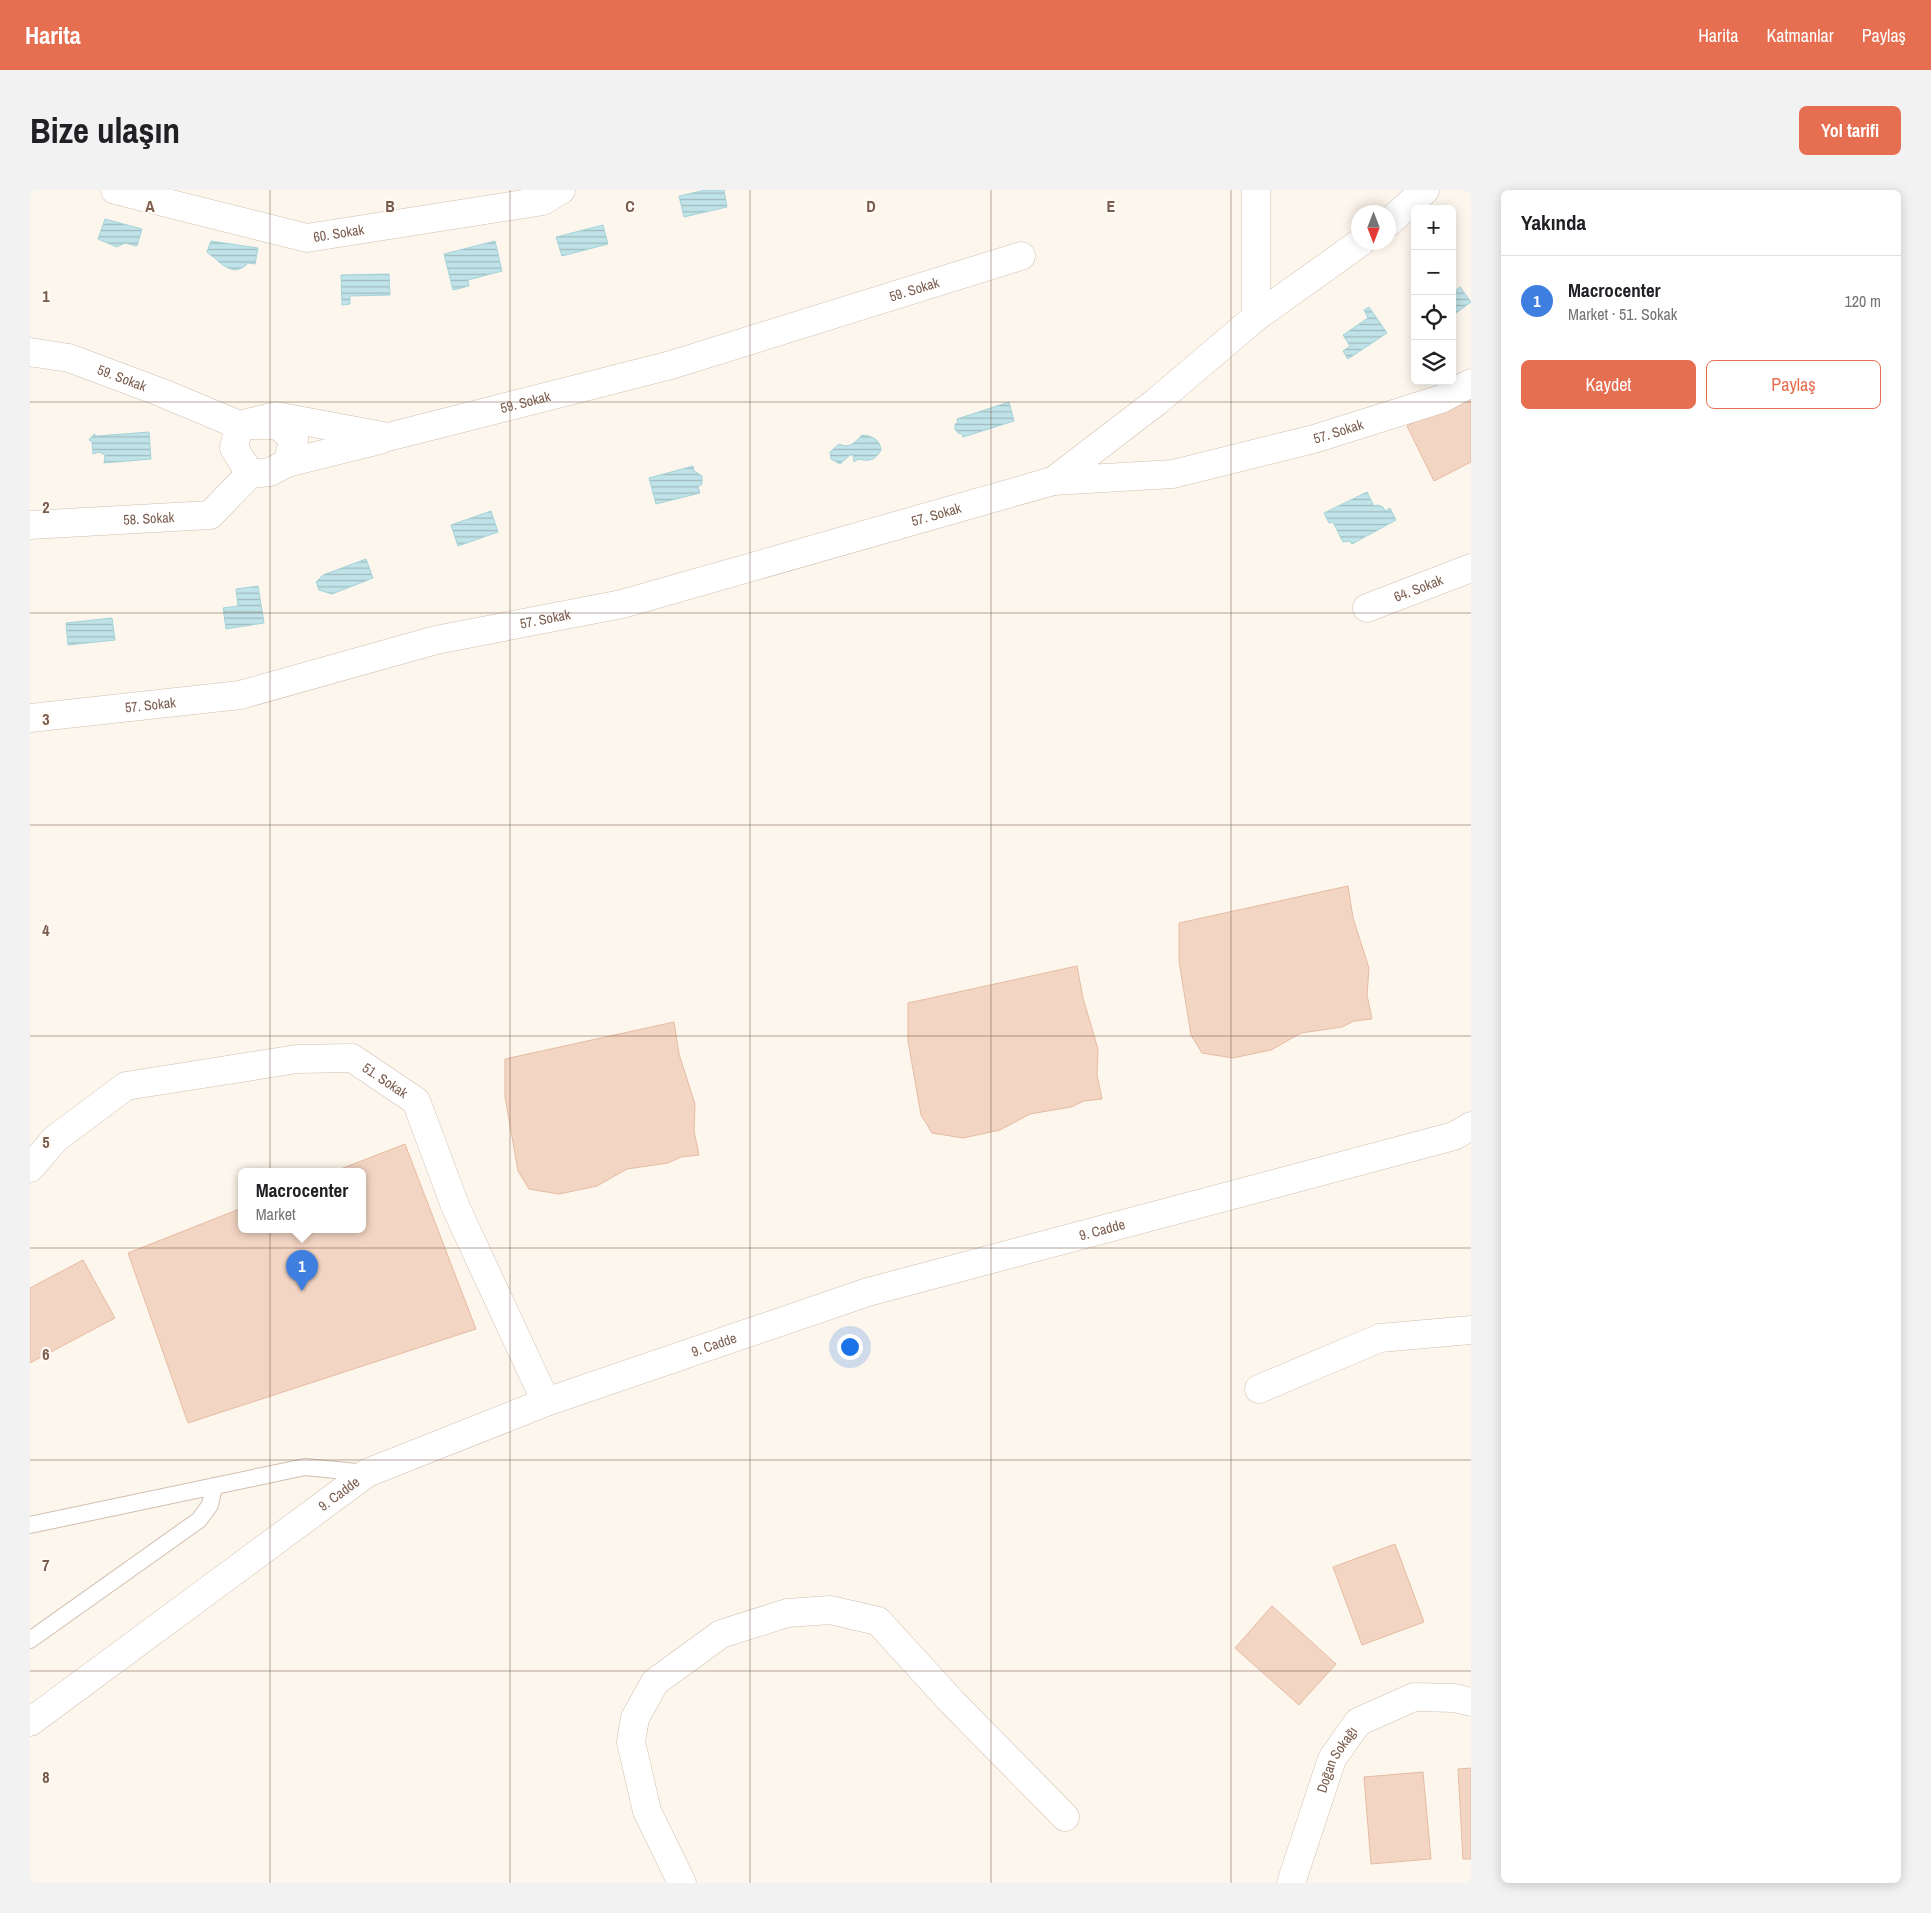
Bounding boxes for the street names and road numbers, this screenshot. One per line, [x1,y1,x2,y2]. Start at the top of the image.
street label: 60. Sokak [312,220,366,246]
street label: 59. Sokak [887,273,942,305]
street label: 59. Sokak [95,360,149,395]
street label: 59. Sokak [498,387,553,417]
street label: 57. Sokak [1311,415,1366,448]
street label: 57. Sokak [909,499,963,530]
street label: 58. Sokak [123,508,175,529]
street label: 64. Sokak [1391,571,1446,606]
street label: 57. Sokak [518,605,572,633]
street label: 57. Sokak [124,693,177,717]
street label: 51. Sokak [359,1059,412,1102]
street label: 9. Cadde [1077,1215,1127,1244]
street label: 9. Cadde [689,1329,739,1361]
street label: 9. Cadde [315,1473,363,1515]
street label: Doğan Sokağı [1312,1723,1361,1795]

